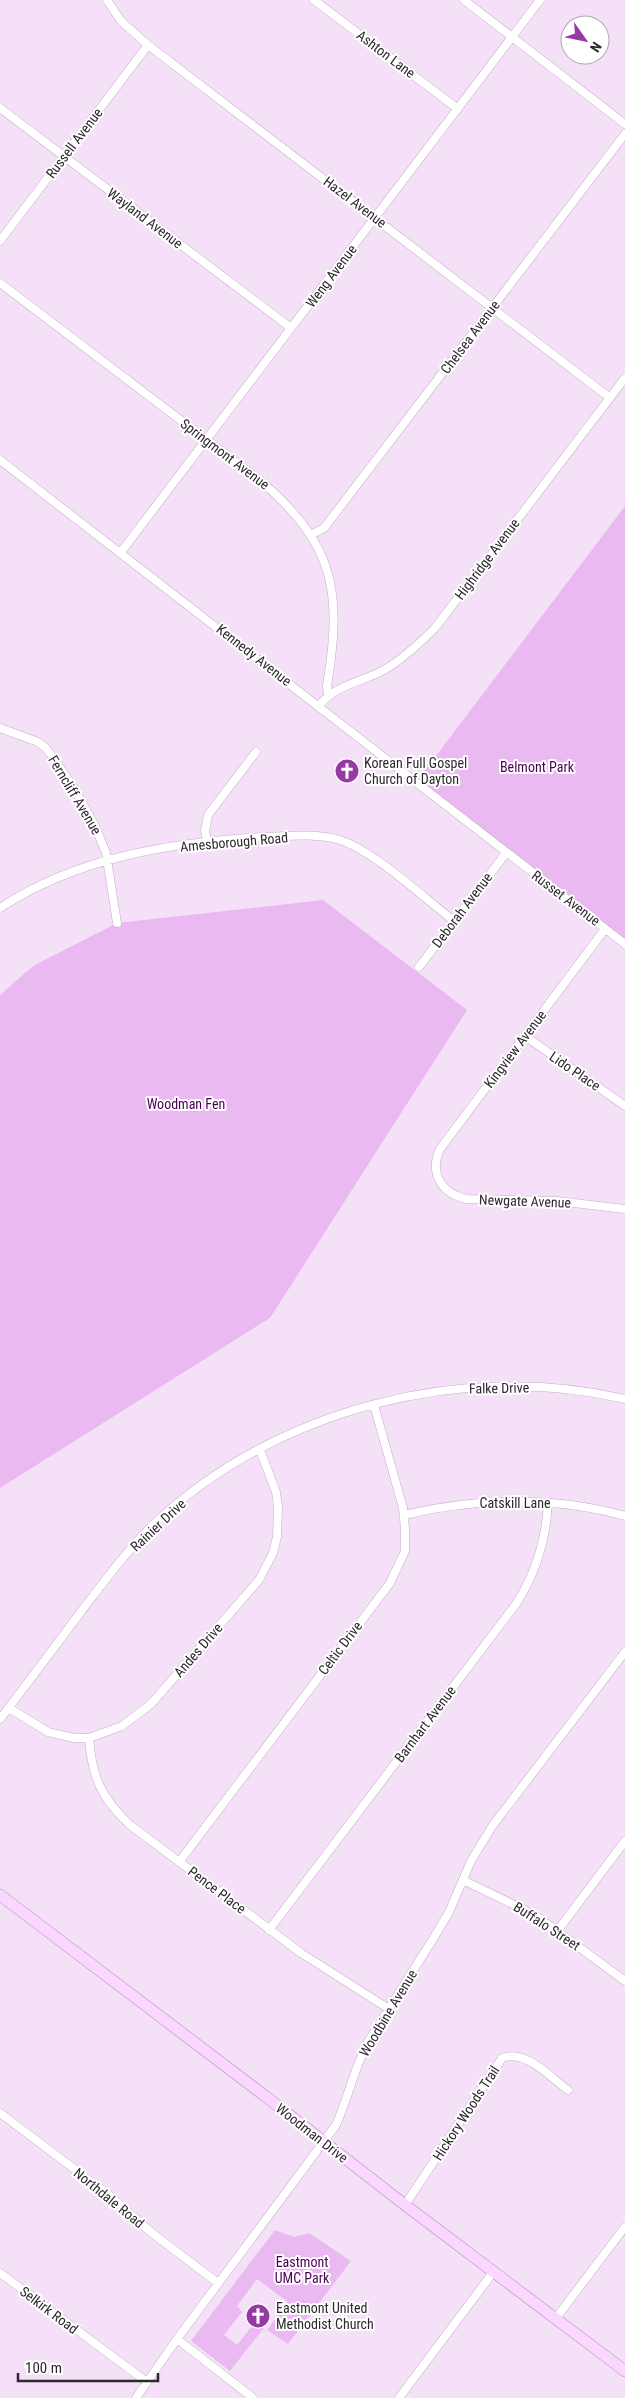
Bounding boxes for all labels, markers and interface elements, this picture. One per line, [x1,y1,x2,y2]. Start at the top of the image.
north arrow [560,15,610,65]
street label: Ashton Lane [354,27,419,81]
text: N [587,39,605,55]
street label: Russell Avenue [42,105,106,181]
street label: Hazel Avenue [320,173,390,231]
street label: Wayland Avenue [104,185,186,252]
street label: Weng Avenue [302,241,360,310]
street label: Chelsea Avenue [437,297,503,377]
street label: Springmont Avenue [177,415,273,493]
street label: Highridge Avenue [451,515,523,603]
street label: Kennedy Avenue [213,621,295,689]
street label: Ferncliff Avenue [45,753,105,838]
place label: Korean Full Gospel Church of Dayton [364,755,467,787]
church icon: Korean Full Gospel Church of Dayton [334,758,360,784]
park label: Belmont Park [500,759,575,775]
street label: Amesborough Road [179,829,289,855]
street label: Russet Avenue [529,867,604,929]
street label: Deborah Avenue [429,869,496,951]
street label: Kingview Avenue [481,1007,550,1091]
street label: Lido Place [547,1048,604,1094]
park label: Woodman Fen [147,1096,225,1112]
street label: Newgate Avenue [479,1191,572,1211]
street label: Falke Drive [469,1379,530,1397]
street label: Rainier Drive [127,1495,189,1554]
street label: Catskill Lane [479,1495,551,1511]
street label: Celtic Drive [315,1618,366,1678]
street label: Andes Drive [170,1620,226,1680]
street label: Barnhart Avenue [391,1682,459,1765]
street label: Pence Place [185,1863,249,1917]
street label: Buffalo Street [511,1899,583,1953]
street label: Woodbine Avenue [356,1966,420,2059]
street label: Hickory Woods Trail [429,2063,503,2163]
street label: Woodman Drive [273,2100,351,2166]
street label: Northdale Road [71,2165,147,2231]
park label: Eastmont UMC Park [275,2254,330,2286]
street label: Selkirk Road [17,2283,81,2337]
place label: Eastmont United Methodist Church [276,2300,374,2332]
church icon: Eastmont United Methodist Church [245,2303,271,2329]
scale bar [18,2350,158,2382]
text: 100 m [25,2359,62,2377]

